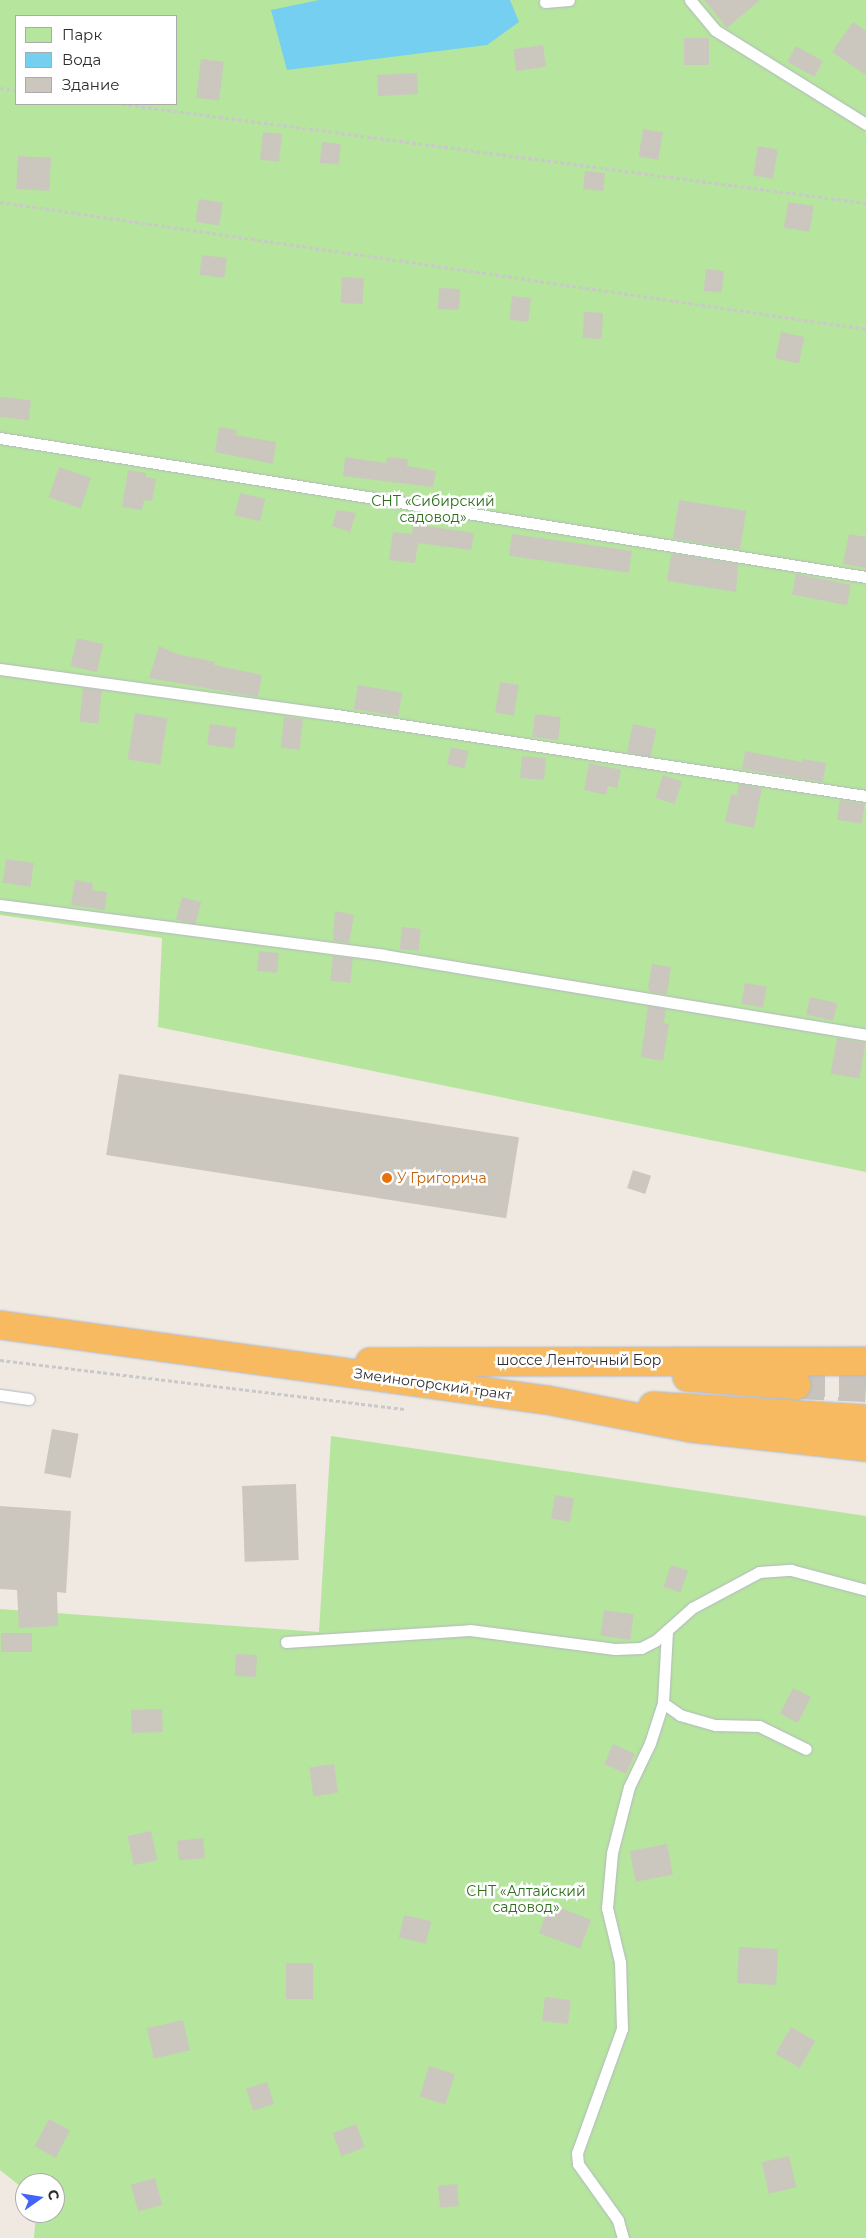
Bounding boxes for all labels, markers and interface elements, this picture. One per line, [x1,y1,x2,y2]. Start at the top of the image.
legend [15,15,178,105]
text: Парк [62,25,102,44]
text: Вода [62,50,101,69]
text: Здание [62,75,120,94]
park label: СНТ «Сибирский садовод» [371,493,495,526]
place label: У Григорича [397,1170,487,1186]
marker: У Григорича [381,1172,393,1184]
street label: шоссе Ленточный Бор [497,1352,661,1368]
street label: Змеиногорский тракт [353,1365,513,1403]
park label: СНТ «Алтайский садовод» [466,1883,586,1915]
north arrow [15,2173,65,2223]
text: С [44,2188,64,2202]

